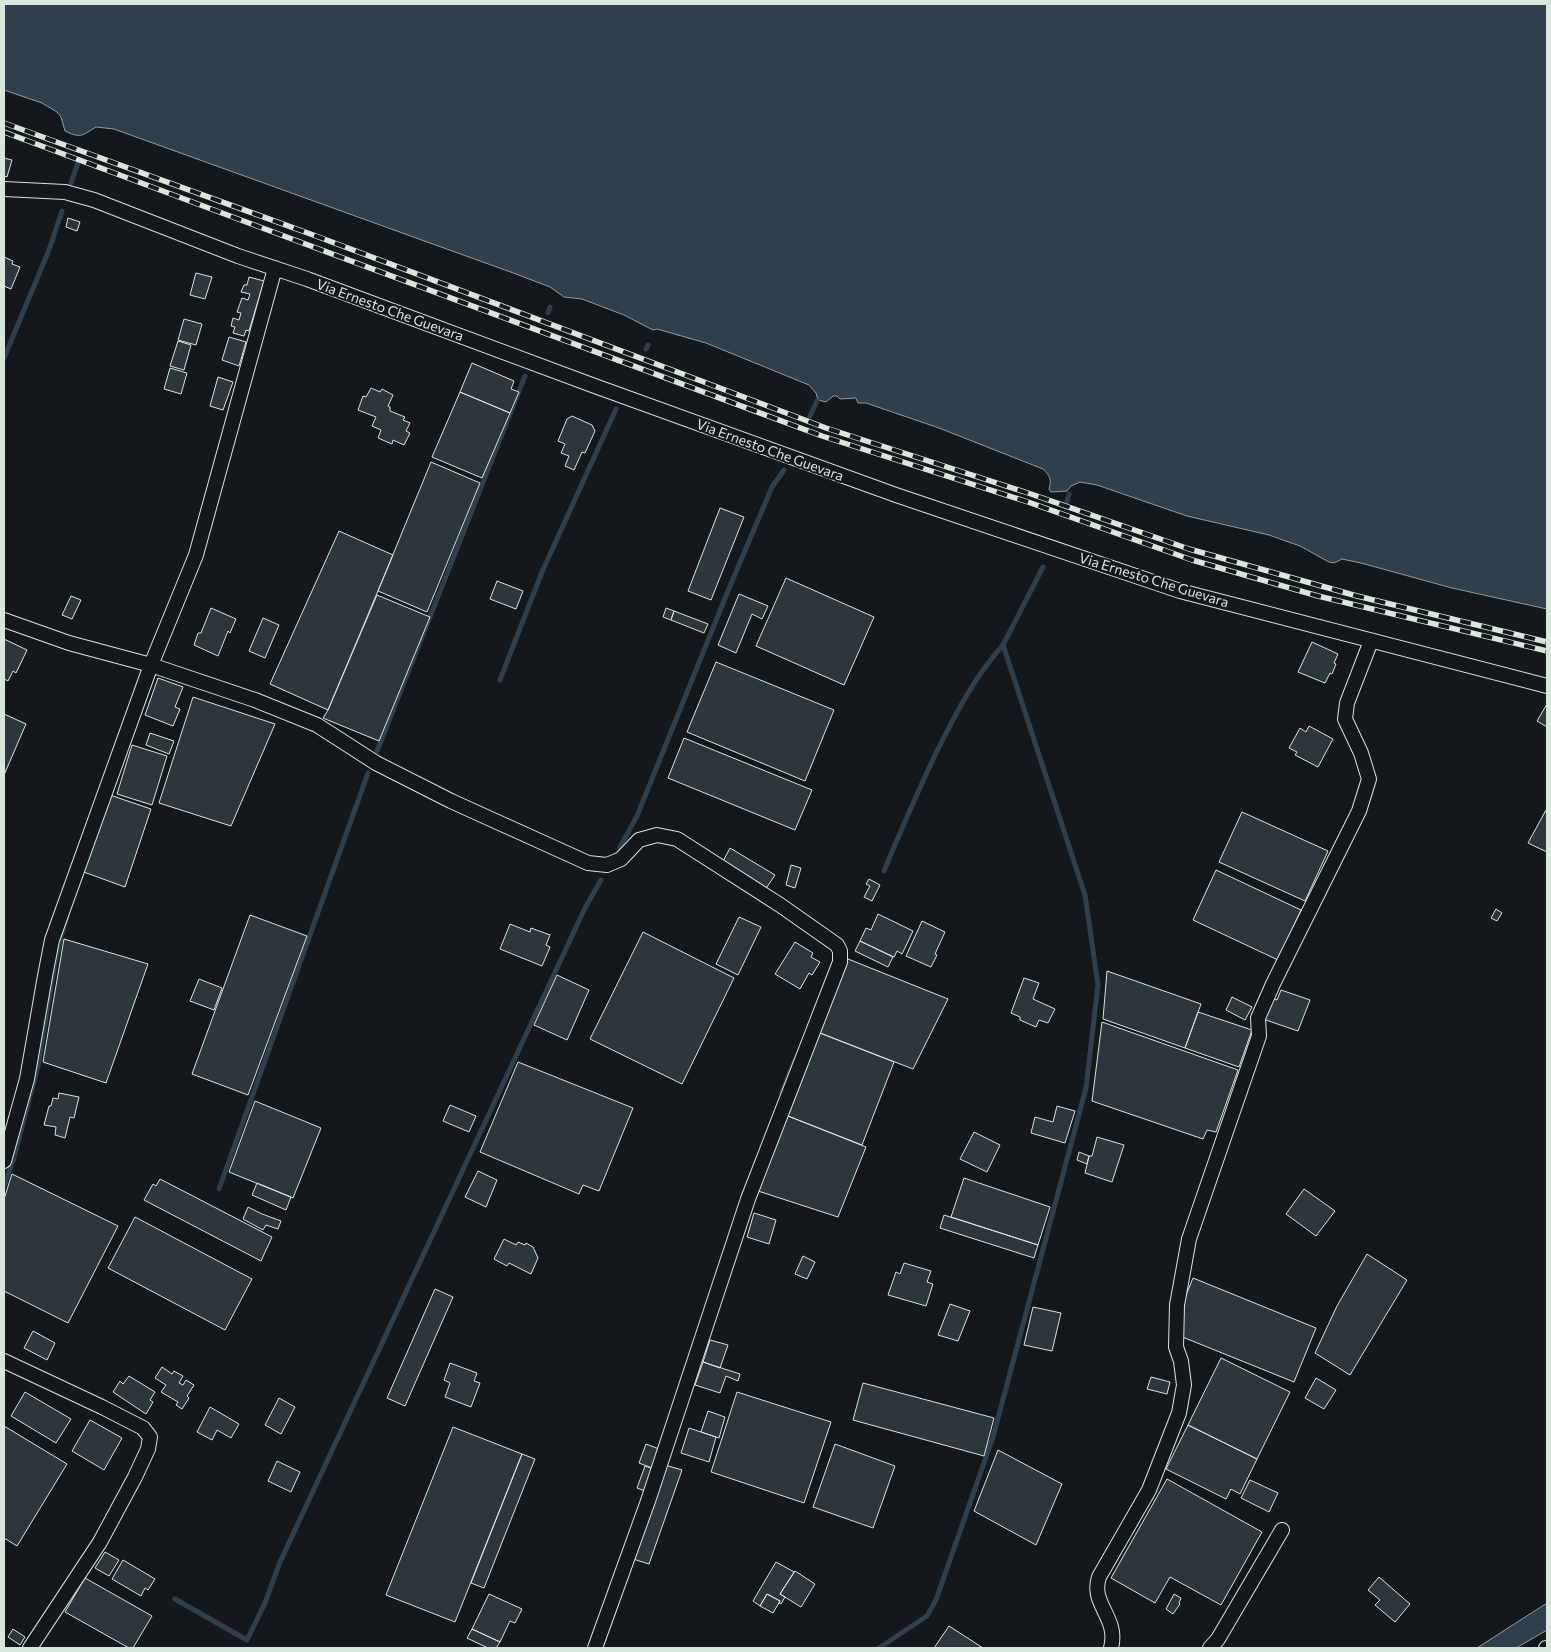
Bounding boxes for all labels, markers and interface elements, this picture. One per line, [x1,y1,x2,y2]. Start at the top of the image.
street label: Via Ernesto Che Guevara [314,275,466,344]
street label: Via Ernesto Che Guevara [694,415,846,484]
street label: Via Ernesto Che Guevara [1077,549,1231,610]

